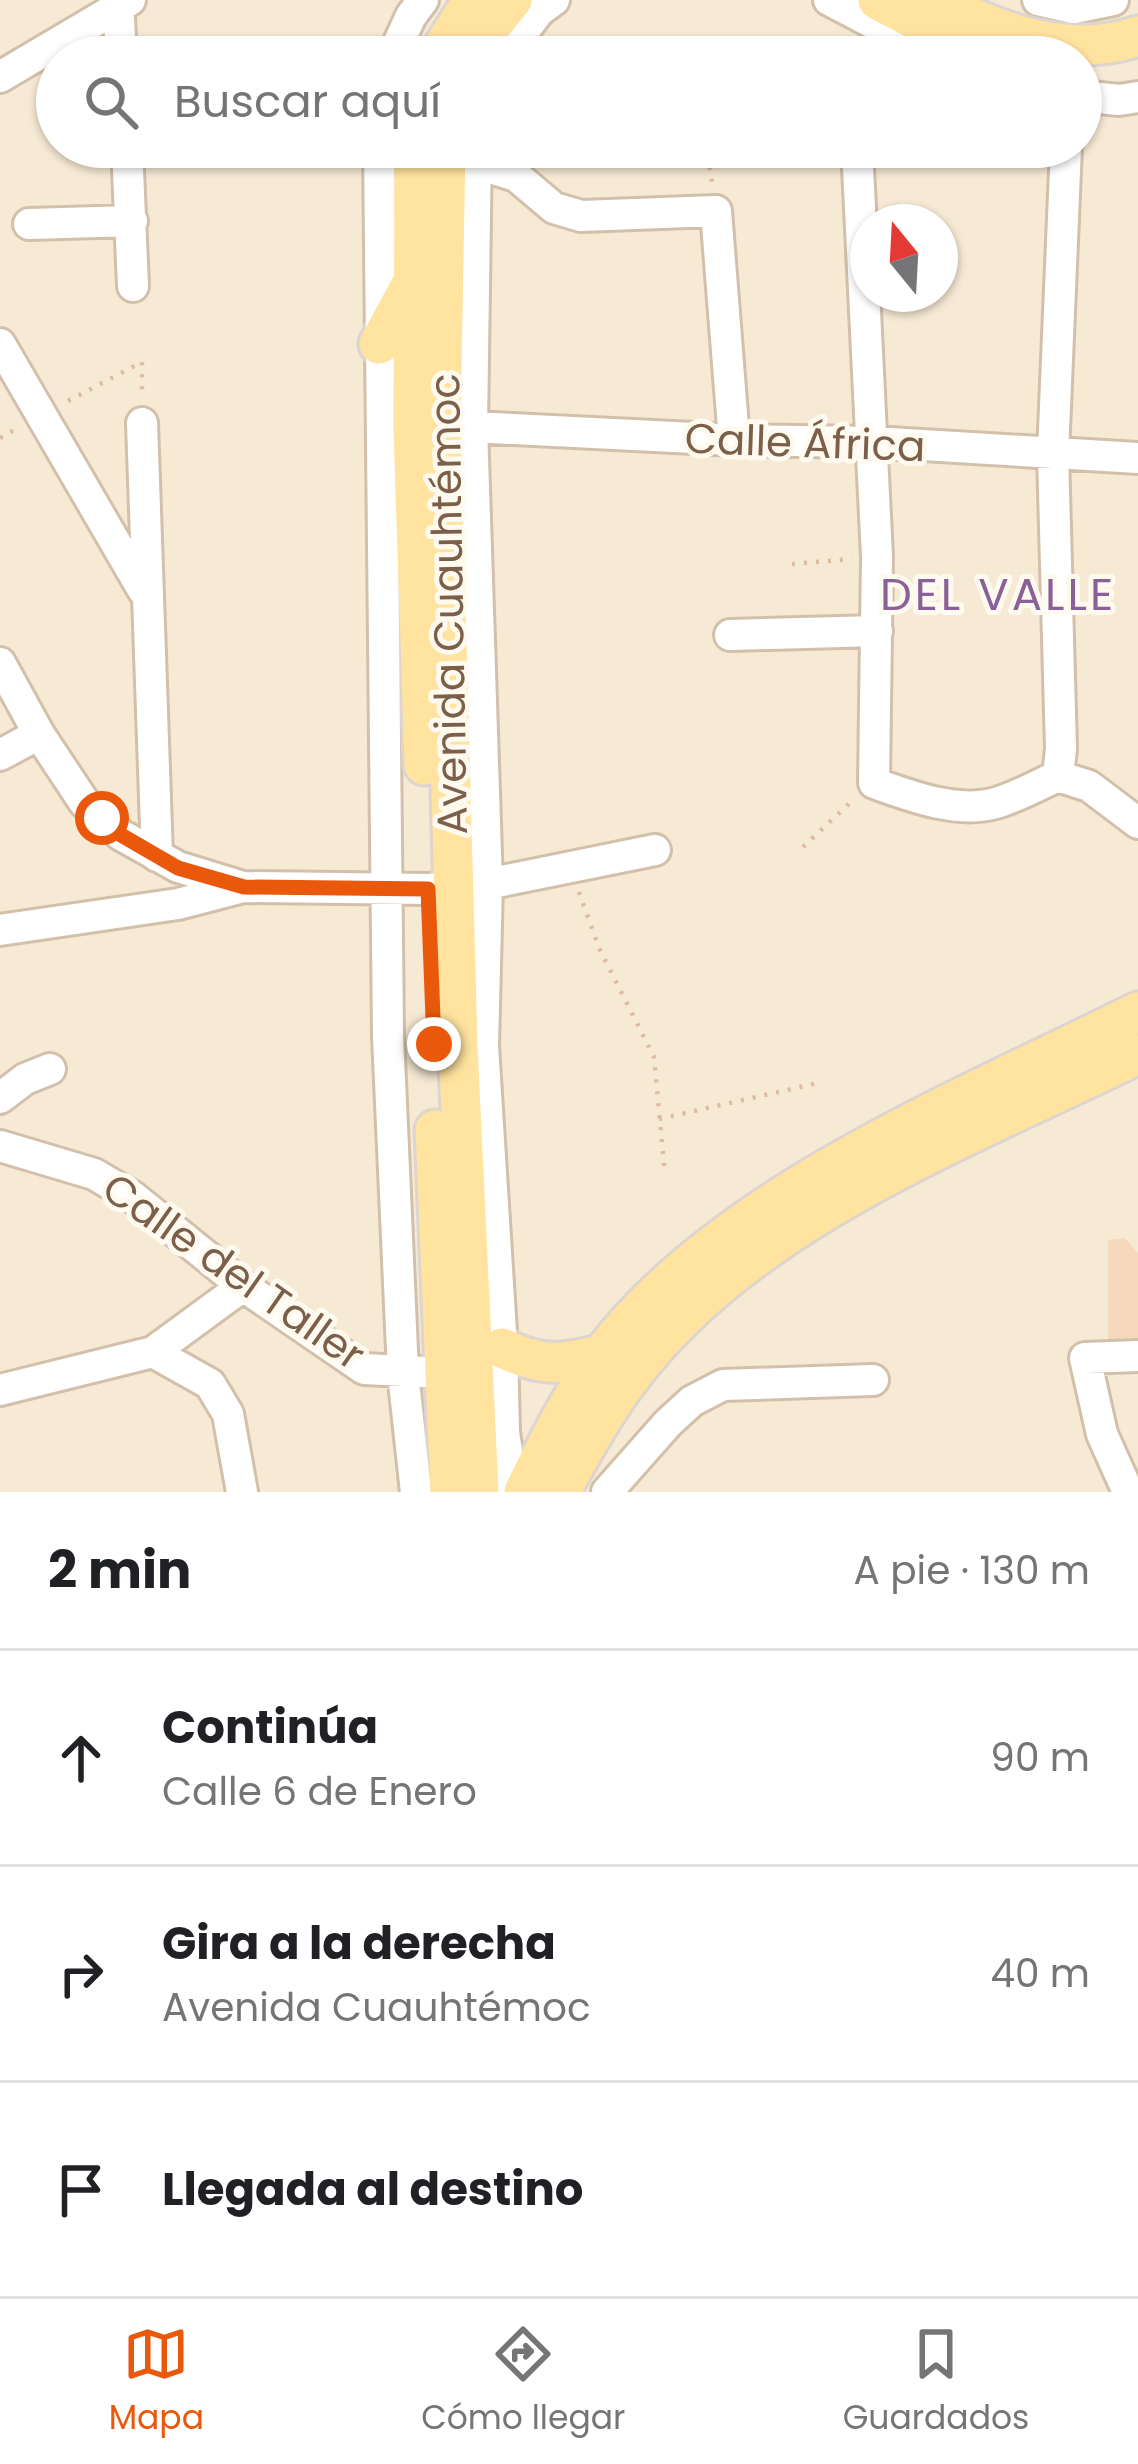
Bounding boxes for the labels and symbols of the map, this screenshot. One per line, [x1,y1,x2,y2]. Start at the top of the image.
north arrow [850,204,958,312]
street label: Avenida Cuauhtémoc [415,373,482,835]
street label: Calle África [684,409,926,476]
district label: DEL VALLE [880,563,1116,626]
route start [75,791,129,845]
route end [407,1017,461,1071]
street label: Calle del Taller [91,1159,377,1384]

